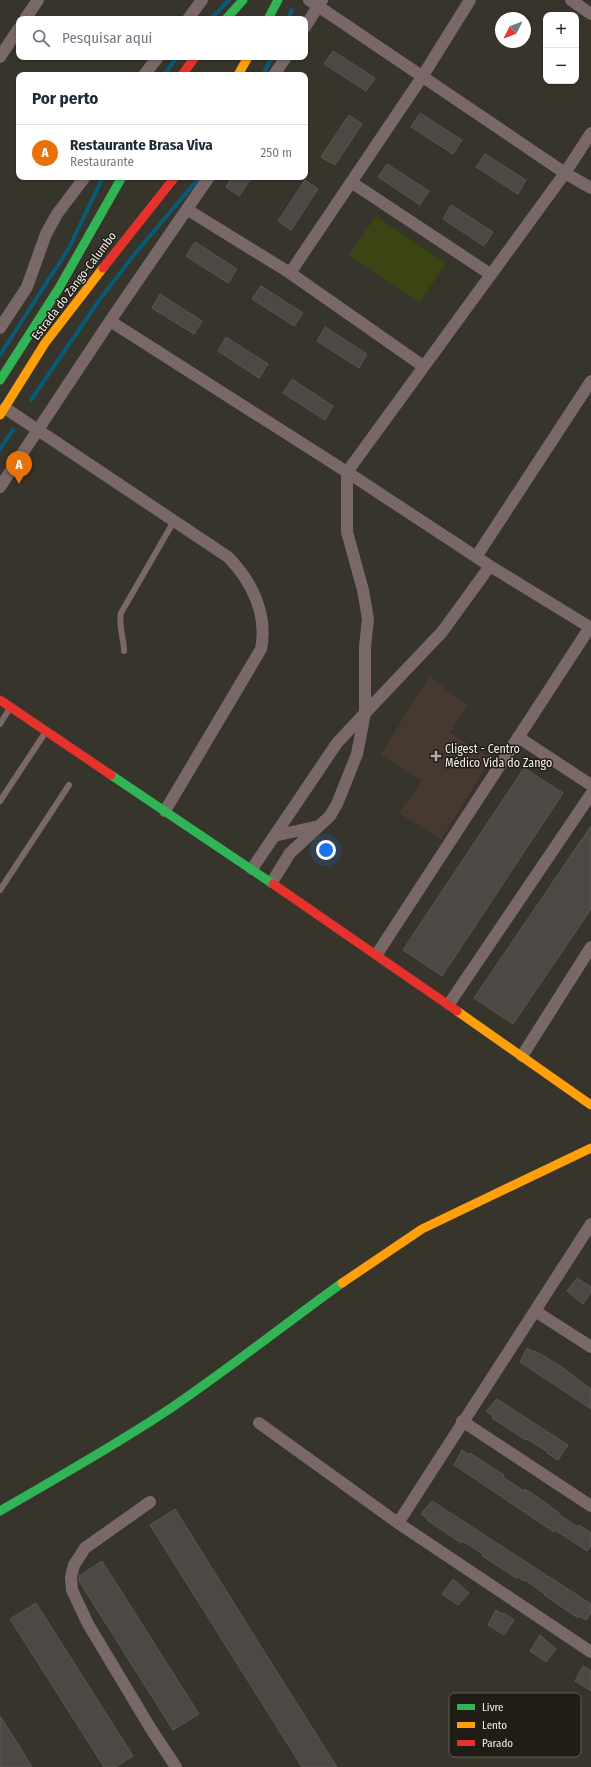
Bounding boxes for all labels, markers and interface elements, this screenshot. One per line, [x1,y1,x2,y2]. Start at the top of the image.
north arrow [495,12,531,48]
map controls [543,12,579,84]
button: + [543,12,579,48]
search box [16,16,308,60]
icon: search [30,27,52,49]
text: Pesquisar aqui [62,29,152,47]
button: − [543,48,579,84]
text: Por perto [32,88,98,109]
text: Restaurante Brasa Viva [70,136,213,154]
text: A [41,145,49,160]
text: 250 m [260,145,292,160]
text: Restaurante [70,154,134,169]
street label: Estrada do Zango-Calumbo [29,229,119,343]
pin: A [6,451,32,484]
place label: Cligest - Centro Médico Vida do Zango [445,742,552,770]
marker: Cligest - Centro Médico Vida do Zango [430,750,442,762]
your location [316,840,336,860]
legend [449,1693,581,1757]
text: Livre [482,1701,504,1714]
text: Lento [482,1719,507,1732]
text: Parado [482,1737,513,1750]

